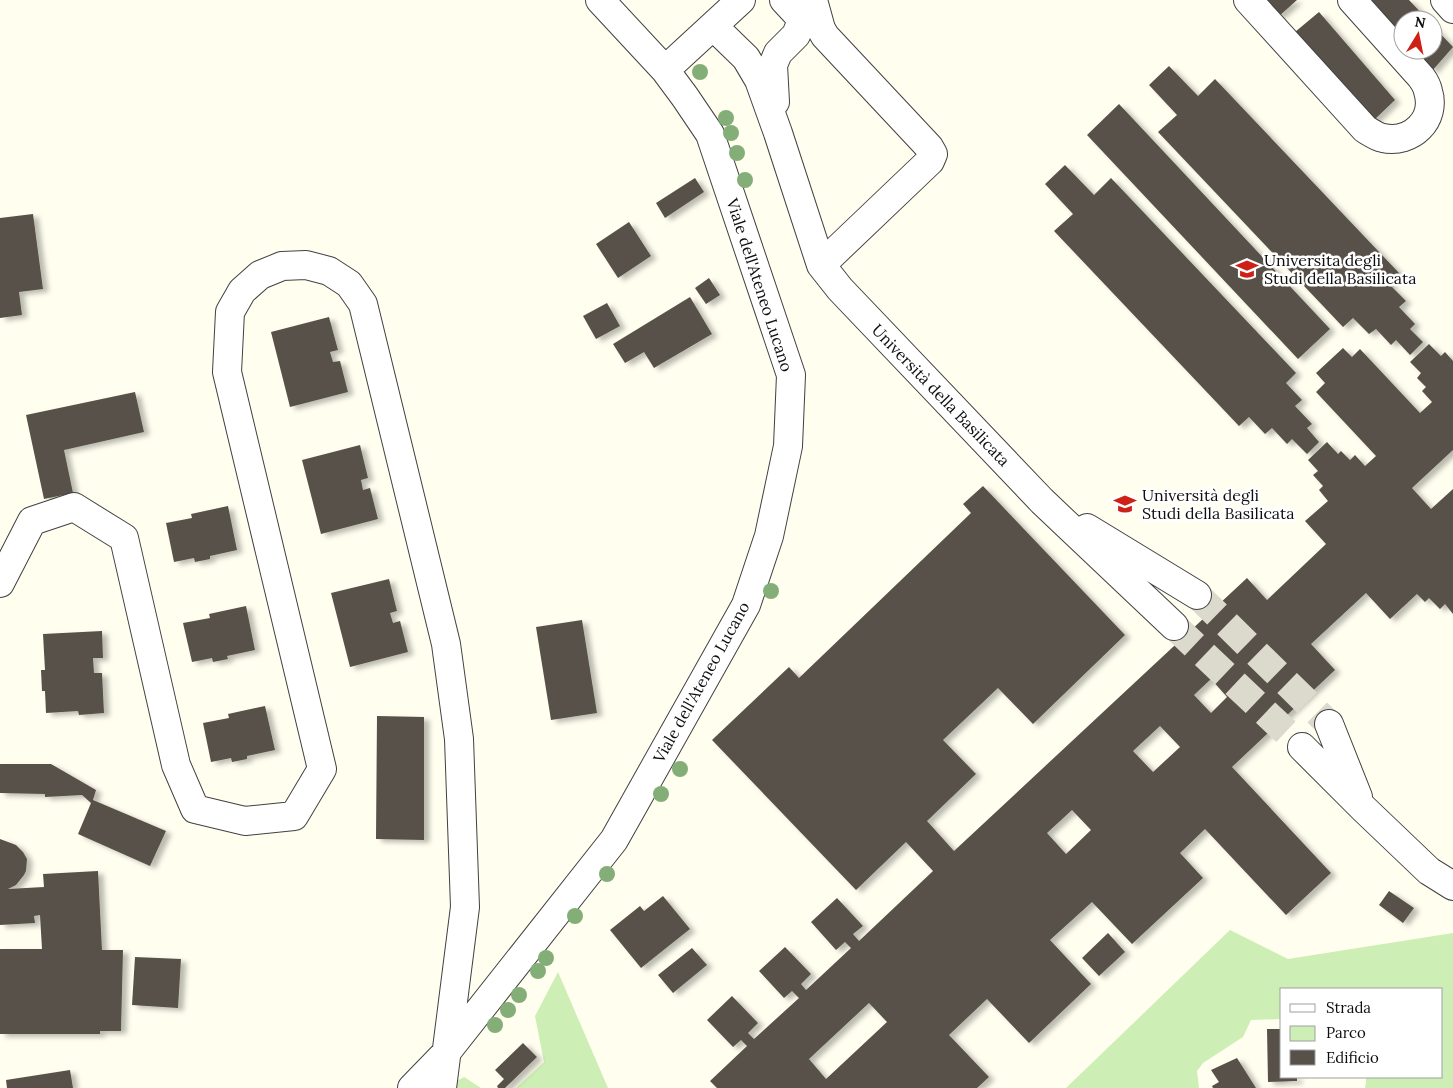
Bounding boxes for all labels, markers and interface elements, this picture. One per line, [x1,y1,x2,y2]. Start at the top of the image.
north arrow [1393,10,1443,60]
text: N [1413,12,1427,32]
street label: Viale dell'Ateneo Lucano [722,195,797,374]
place label: Universita degli Studi della Basilicata [1264,250,1416,288]
school or university icon: Universita degli Studi della Basilicata [1234,256,1260,282]
street label: Università della Basilicata [868,320,1014,470]
place label: Università degli Studi della Basilicata [1142,485,1294,523]
school or university icon: Università degli Studi della Basilicata [1112,491,1138,517]
street label: Viale dell'Ateneo Lucano [648,598,754,767]
legend [1280,988,1443,1078]
text: Strada [1326,998,1371,1017]
text: Parco [1326,1023,1366,1042]
text: Edificio [1326,1048,1379,1067]

